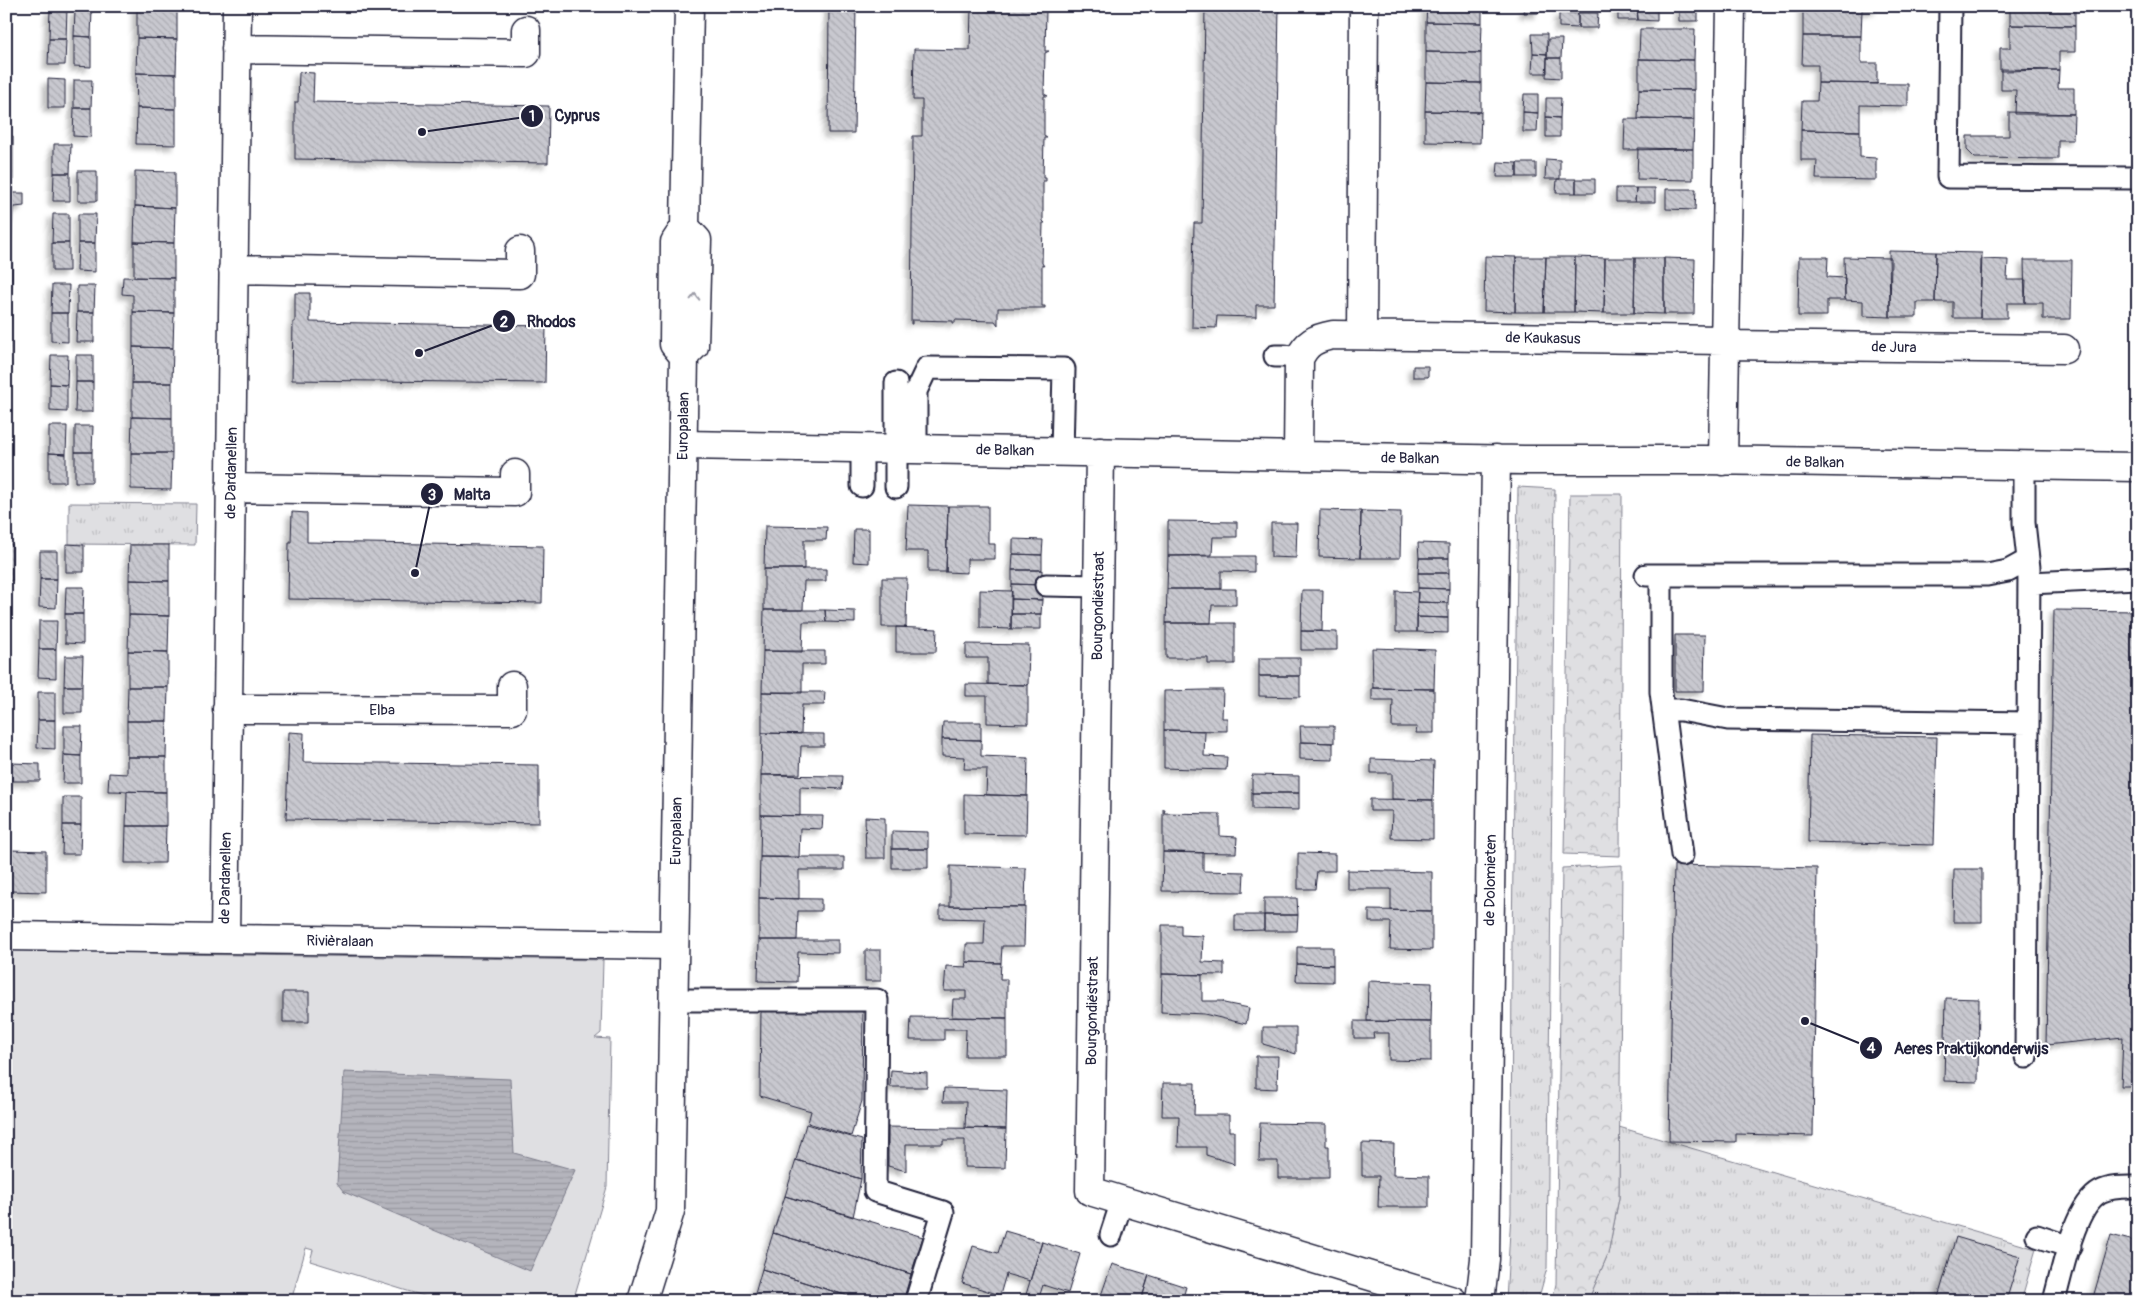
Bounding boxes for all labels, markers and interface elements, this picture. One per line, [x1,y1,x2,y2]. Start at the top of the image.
callout: Cyprus [520,100,610,131]
text: Cyprus [554,106,600,126]
text: 1 [529,107,535,126]
one-way arrow [690,293,701,301]
callout: Rhodos [492,306,585,337]
text: Rhodos [527,312,576,332]
text: 2 [500,313,508,332]
street label: de Kaukasus [1505,328,1581,349]
street label: de Jura [1871,338,1917,357]
street label: Europalaan [673,392,694,460]
street label: de Dardanellen [221,427,242,519]
street label: de Balkan [976,440,1034,461]
street label: de Balkan [1381,448,1439,469]
street label: de Balkan [1786,452,1844,473]
callout: Malta [419,479,501,510]
text: Malta [454,485,491,505]
text: 3 [428,486,436,505]
street label: Bourgondiëstraat [1088,550,1109,661]
street label: Elba [369,701,395,720]
street label: Europalaan [666,797,687,865]
street label: de Dardanellen [215,832,236,924]
street label: de Dolomieten [1480,834,1501,926]
street label: Rivièralaan [306,931,374,952]
street label: Bourgondiëstraat [1082,955,1103,1066]
callout: Aeres Praktijkonderwijs [1859,1032,2059,1063]
text: 4 [1867,1039,1876,1058]
text: Aeres Praktijkonderwijs [1894,1039,2049,1059]

